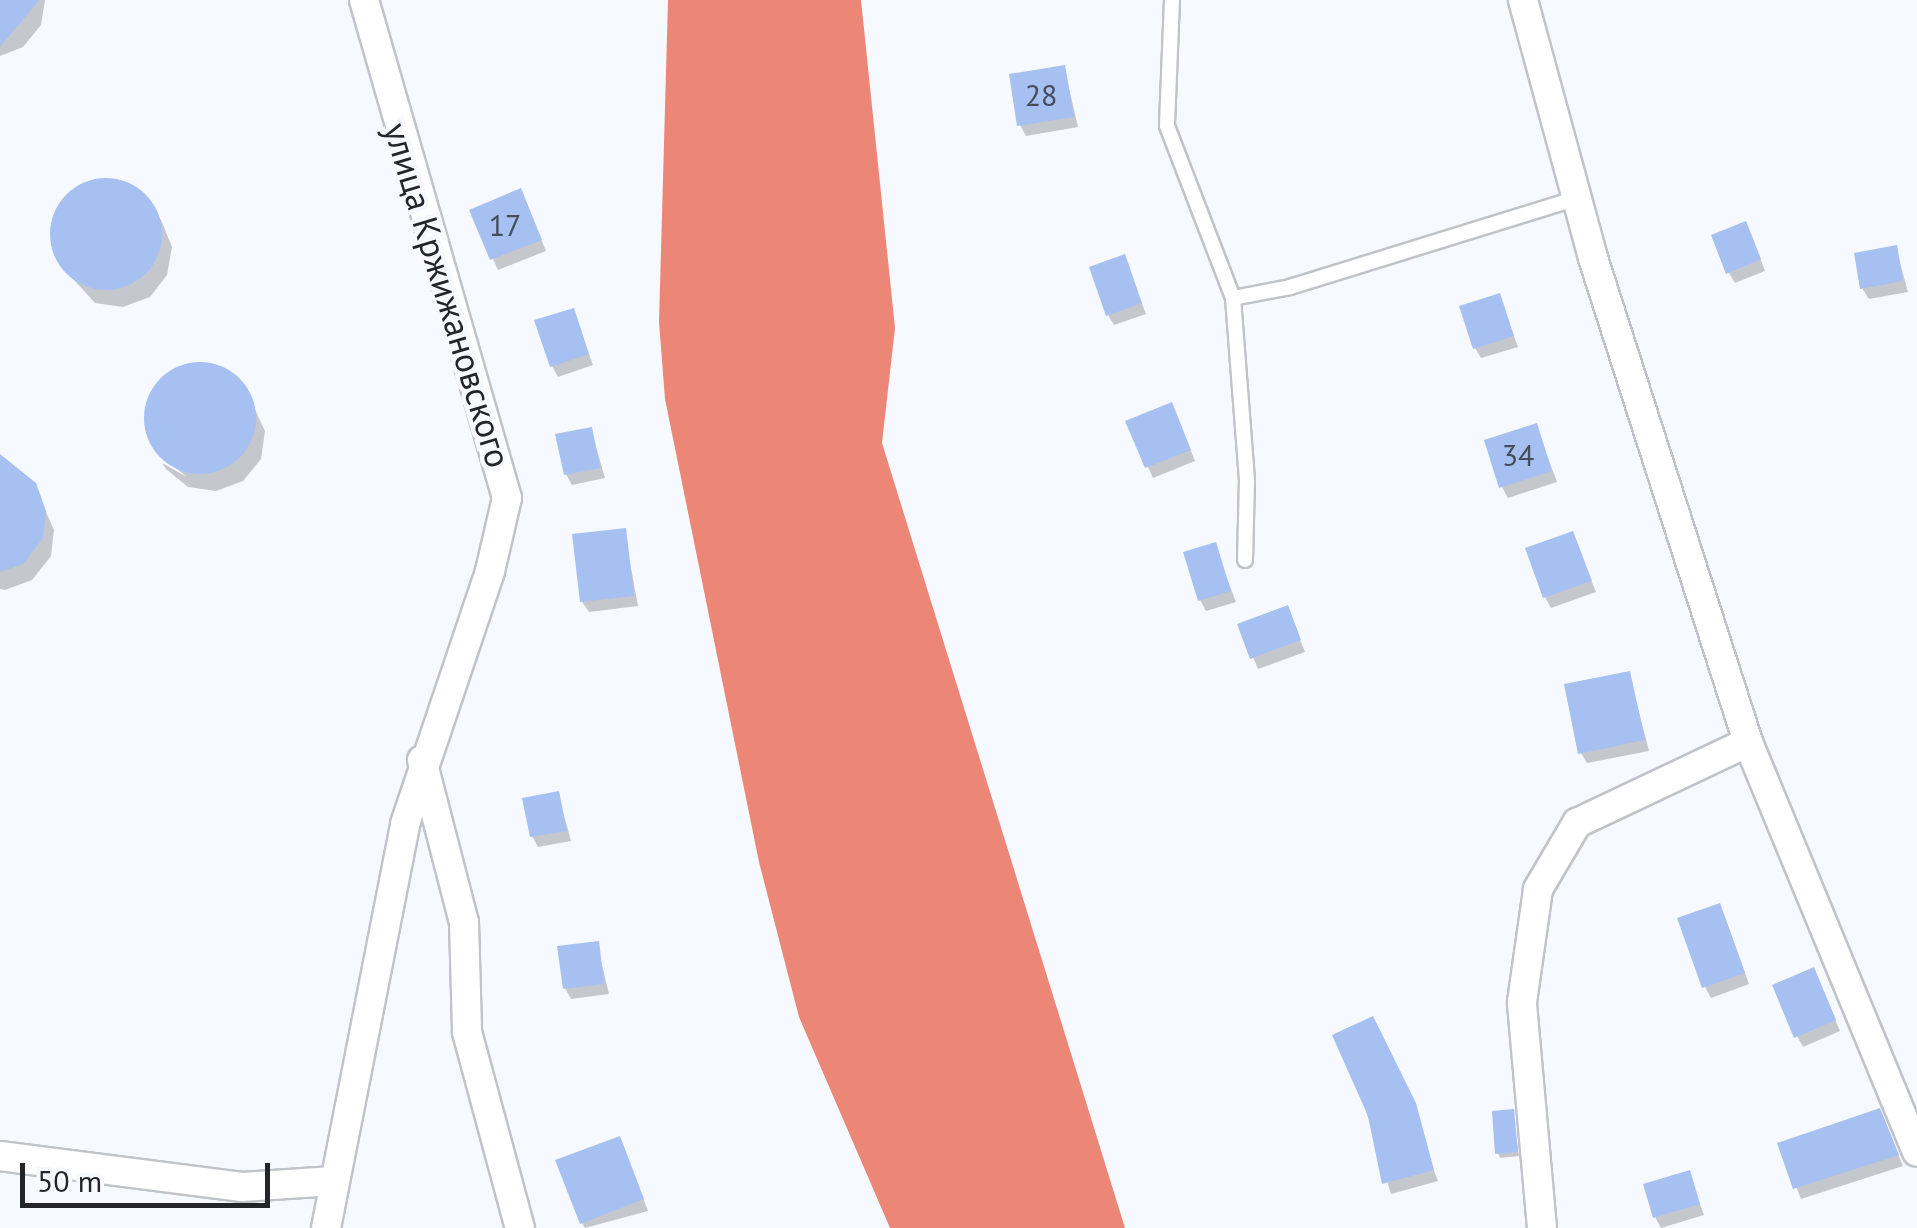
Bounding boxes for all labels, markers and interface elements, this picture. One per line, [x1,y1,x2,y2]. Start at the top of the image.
house number: 28 [1025,77,1057,113]
street label: улица Кржижановского [376,118,520,472]
house number: 17 [489,207,521,243]
house number: 34 [1502,437,1534,473]
scale bar [25,1143,275,1205]
text: 50 m [37,1161,102,1200]

